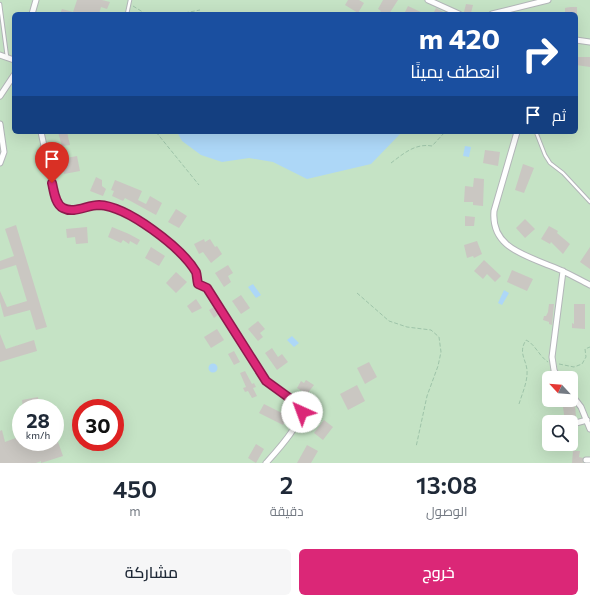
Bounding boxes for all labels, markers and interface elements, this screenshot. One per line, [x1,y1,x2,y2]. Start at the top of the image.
text: 420 m [419,21,500,55]
icon: right [514,28,566,80]
text: انعطف يمينًا [410,60,500,82]
icon: arrive [522,104,544,126]
text: ثم [552,106,566,124]
pin [35,142,69,183]
icon: arrive [41,148,63,170]
north arrow [542,371,578,407]
map controls [542,371,578,451]
position arrow [281,391,323,433]
speed limit sign: 30 [72,399,124,451]
text: 28 [26,408,50,432]
button: search [542,415,578,451]
text: km/h [26,429,50,441]
text: 2 [280,470,293,499]
text: 13:08 [416,470,477,499]
text: 450 [113,474,157,503]
text: m [129,503,140,519]
text: دقيقة [270,503,303,519]
text: الوصول [426,503,467,519]
button: مشاركة [12,549,291,595]
button: خروج [299,549,578,595]

